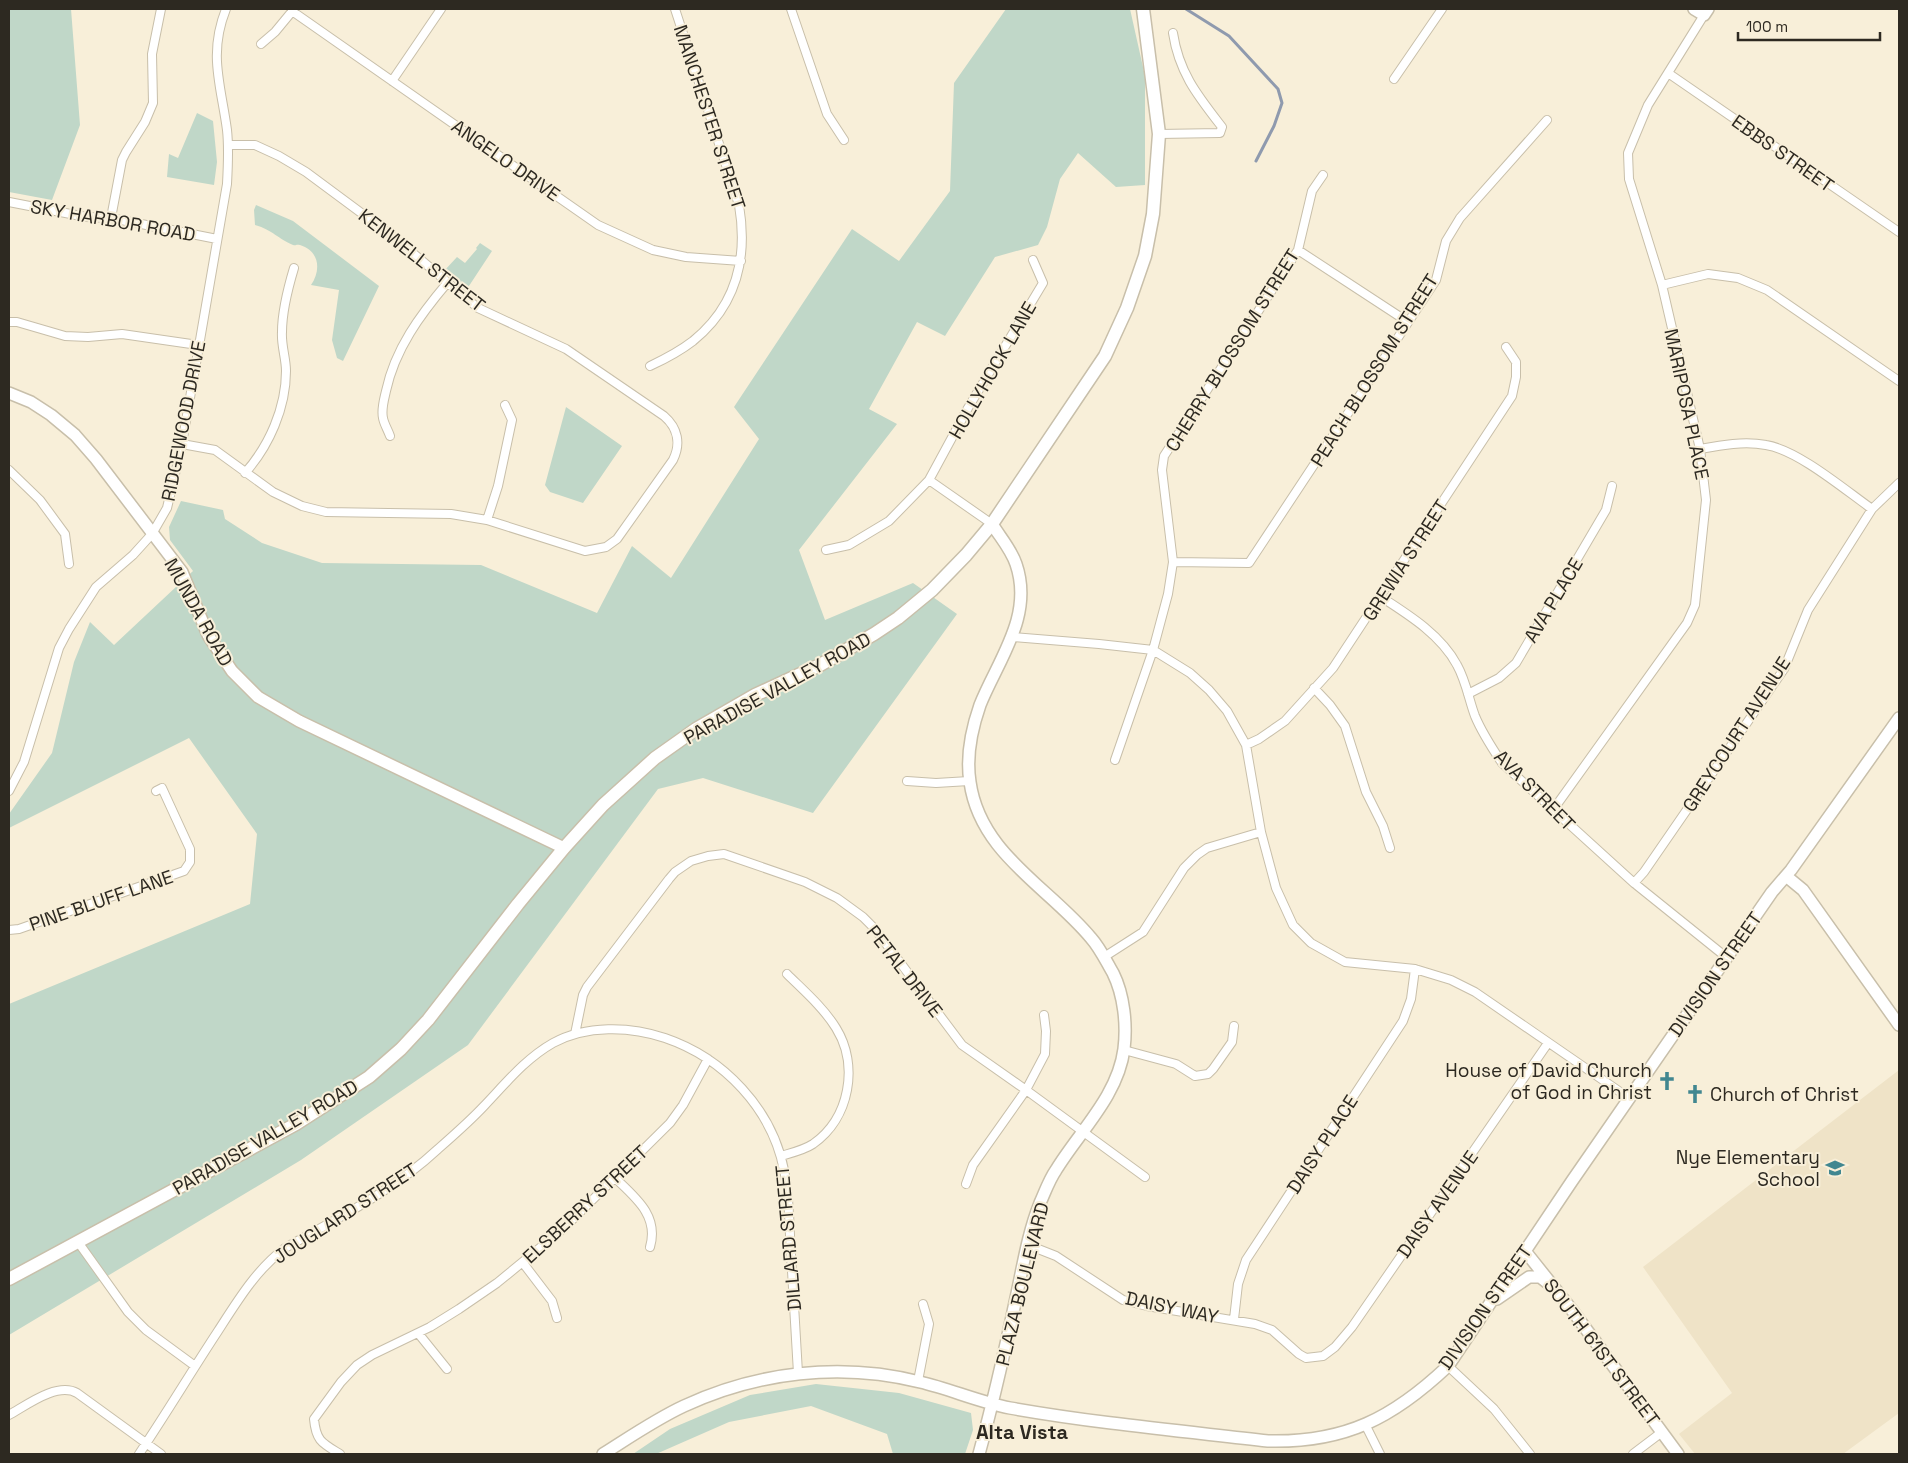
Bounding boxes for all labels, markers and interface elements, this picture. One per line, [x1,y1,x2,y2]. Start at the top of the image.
scale bar [1738,10,1880,42]
text: 100 m [1746,17,1788,36]
street label: MANCHESTER STREET [668,22,751,213]
street label: EBBS STREET [1727,109,1839,198]
street label: ANGELO DRIVE [446,114,565,207]
street label: SKY HARBOR ROAD [28,194,197,247]
street label: KENWELL STREET [353,203,490,318]
street label: CHERRY BLOSSOM STREET [1160,244,1305,456]
street label: PEACH BLOSSOM STREET [1305,269,1444,471]
street label: HOLLYHOCK LANE [943,297,1042,443]
street label: MARIPOSA PLACE [1658,326,1715,482]
street label: RIDGEWOOD DRIVE [156,339,211,504]
street label: GREWIA STREET [1357,495,1454,626]
street label: AVA PLACE [1518,553,1589,647]
street label: MUNDA ROAD [159,554,239,671]
street label: PARADISE VALLEY ROAD [679,627,875,750]
street label: GREYCOURT AVENUE [1677,652,1796,817]
street label: AVA STREET [1489,744,1581,836]
street label: PINE BLUFF LANE [26,864,176,937]
street label: DIVISION STREET [1663,907,1768,1042]
street label: PETAL DRIVE [861,920,948,1022]
place label: House of David Church of God in Christ [1445,1058,1652,1105]
church icon: House of David Church of God in Christ [1656,1070,1678,1092]
street label: PARADISE VALLEY ROAD [168,1074,362,1201]
place label: Church of Christ [1710,1082,1859,1107]
church icon: Church of Christ [1684,1083,1706,1105]
street label: DAISY PLACE [1281,1090,1364,1198]
street label: ELSBERRY STREET [517,1140,653,1269]
place label: Nye Elementary School [1676,1145,1820,1192]
street label: DAISY AVENUE [1391,1146,1484,1263]
street label: JOUGLARD STREET [268,1157,422,1270]
school or university icon: Nye Elementary School [1824,1157,1846,1179]
street label: DILLARD STREET [770,1164,807,1312]
street label: PLAZA BOULEVARD [990,1200,1055,1368]
street label: DIVISION STREET [1433,1240,1538,1375]
street label: SOUTH 61ST STREET [1538,1273,1665,1431]
street label: DAISY WAY [1123,1285,1221,1330]
district label: Alta Vista [976,1419,1069,1445]

